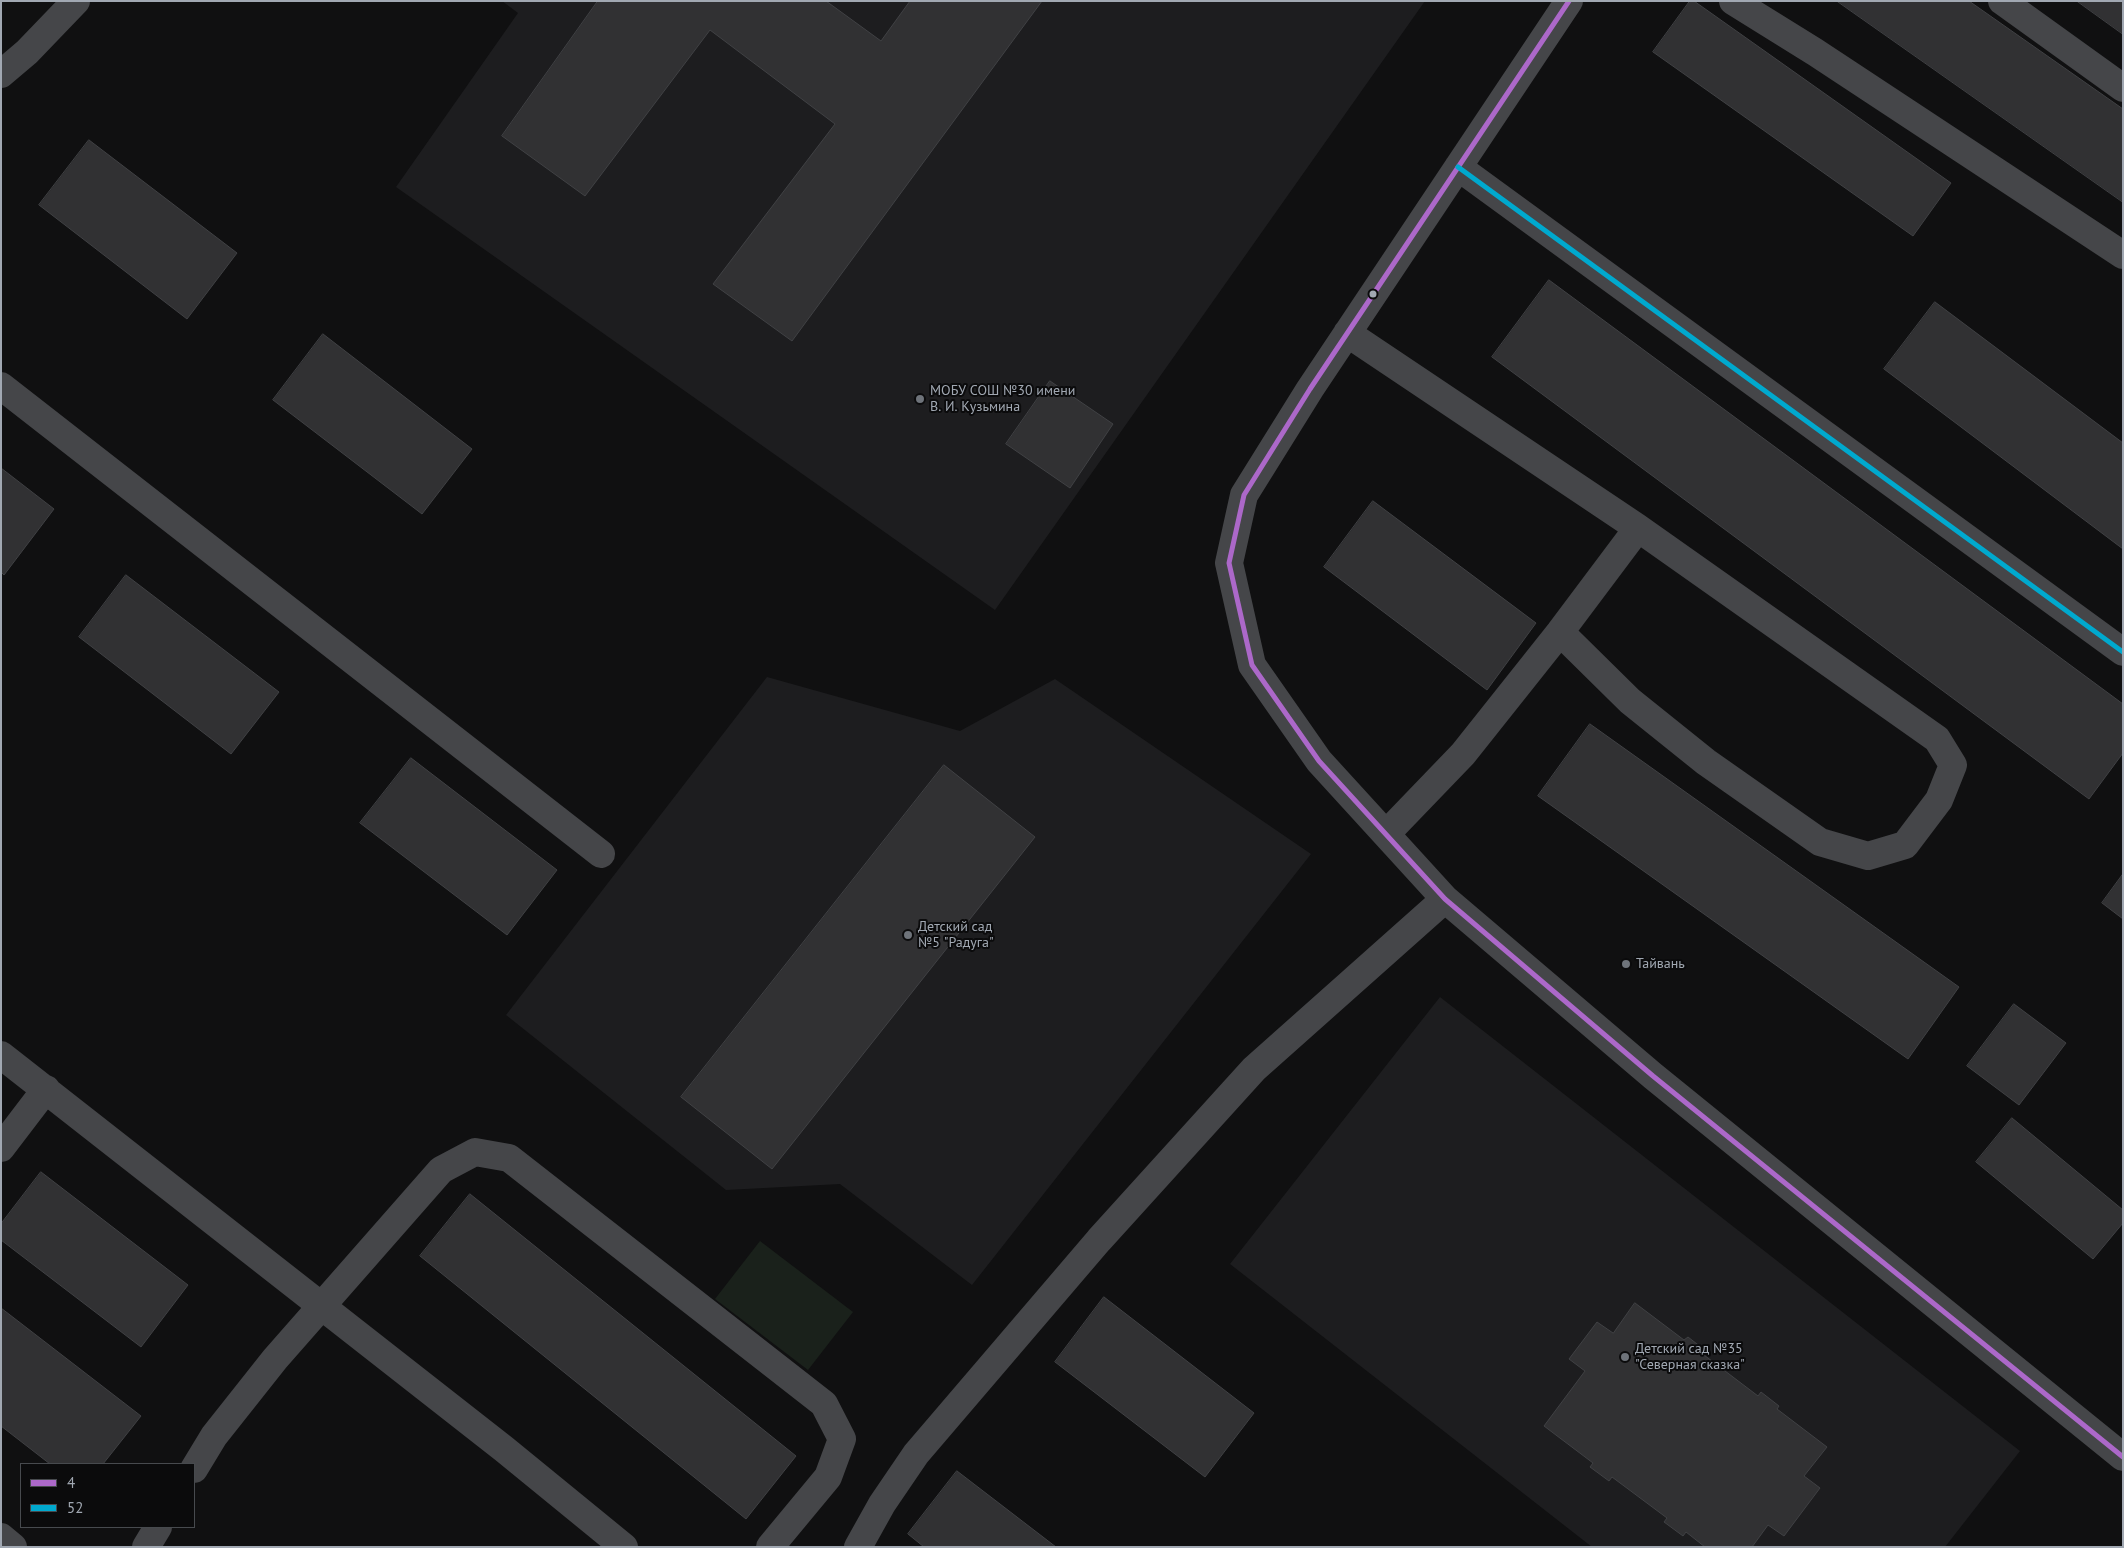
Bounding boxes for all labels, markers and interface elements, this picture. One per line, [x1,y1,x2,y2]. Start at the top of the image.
unlabelled marker [1368,289,1378,299]
place label: МОБУ СОШ №30 имени В. И. Кузьмина [930,383,1075,416]
marker: МОБУ СОШ №30 имени В. И. Кузьмина [914,393,926,405]
place label: Детский сад №5 "Радуга" [918,919,994,952]
marker: Детский сад №5 "Радуга" [902,929,914,941]
place label: Тайвань [1636,956,1685,972]
marker: Тайвань [1620,958,1632,970]
place label: Детский сад №35 "Северная сказка" [1635,1341,1745,1374]
marker: Детский сад №35 "Северная сказка" [1619,1351,1631,1363]
legend [20,1463,195,1528]
text: 4 [67,1473,75,1492]
text: 52 [67,1498,83,1517]

